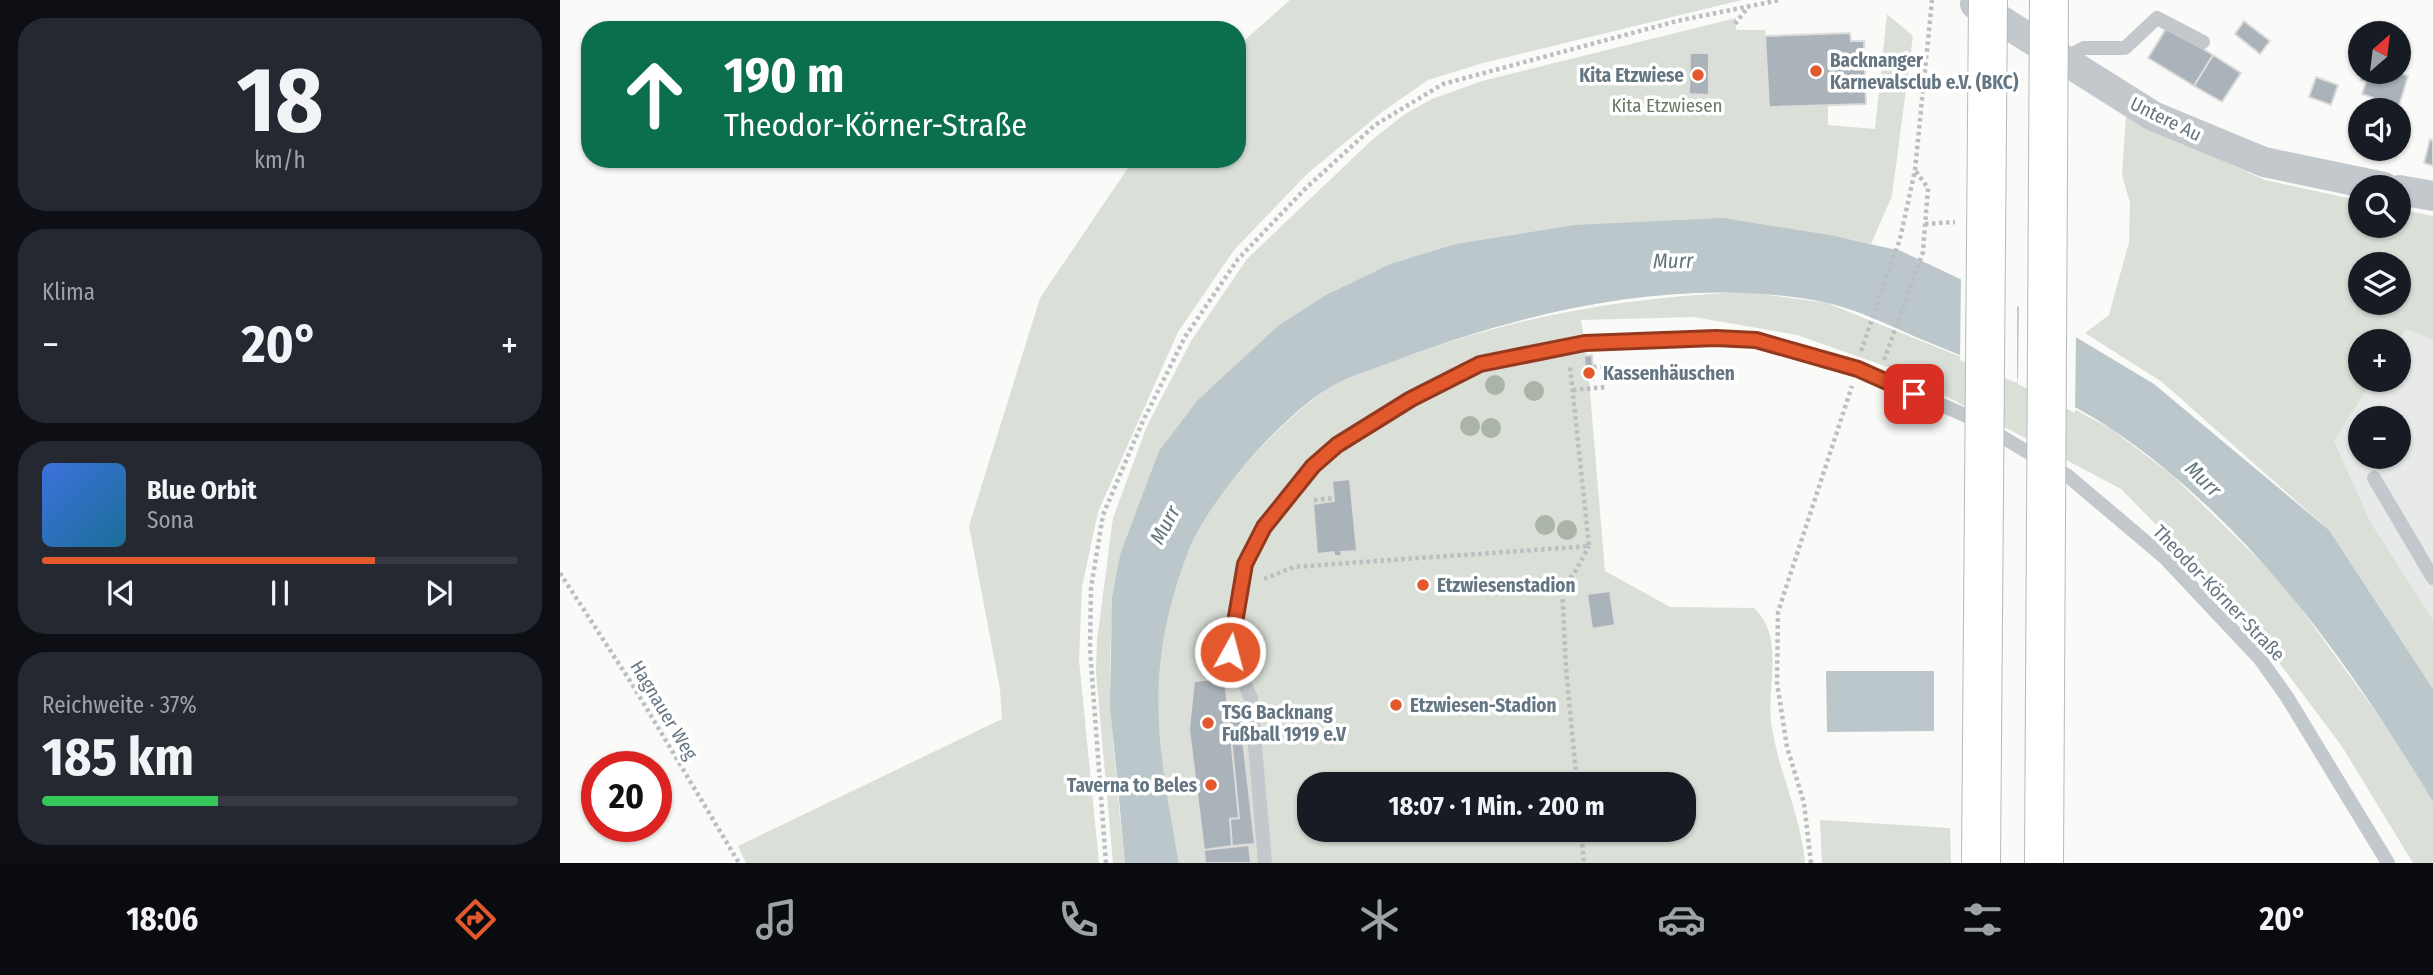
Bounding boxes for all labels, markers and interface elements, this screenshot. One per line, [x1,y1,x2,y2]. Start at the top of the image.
north arrow [2348,21,2412,84]
map controls [2348,21,2411,469]
text: 18 [237,46,323,155]
text: 190 m [724,46,844,105]
icon: ahead [609,49,700,140]
place label: Backnanger Karnevalsclub e.V. (BKC) [1830,49,2019,94]
marker: Backnanger Karnevalsclub e.V. (BKC) [1808,63,1824,79]
place label: Kita Etzwiese [1579,64,1684,87]
marker: Kita Etzwiese [1690,67,1706,83]
street label: Untere Au [2127,92,2205,146]
park label: Kita Etzwiesen [1611,94,1723,117]
button: sound [2348,98,2411,161]
text: Theodor-Körner-Straße [724,106,1027,144]
text: km/h [254,146,306,174]
button: search [2348,175,2411,238]
water label: Murr [1653,248,1694,274]
button: layers [2348,252,2411,315]
text: Klima [42,278,95,306]
text: 20° [242,313,318,376]
text: − [42,322,59,368]
text: + [501,322,518,368]
button: + [2348,329,2411,392]
place label: Kassenhäuschen [1603,362,1735,385]
pin [1884,364,1944,424]
marker: Kassenhäuschen [1581,365,1597,381]
icon: arrive [1895,375,1933,413]
button: − [2348,406,2411,469]
water label: Murr [2179,456,2227,503]
text: Blue Orbit [147,475,257,506]
water label: Murr [1144,500,1186,549]
text: Sona [147,506,194,534]
street label: Theodor-Körner-Straße [2148,520,2290,666]
icon: previous [102,574,140,612]
icon: pause [261,574,299,612]
icon: next [420,574,458,612]
place label: Etzwiesenstadion [1437,574,1575,597]
marker: Etzwiesenstadion [1415,577,1431,593]
position arrow [1193,615,1267,689]
street label: Hagnauer Weg [625,656,703,764]
text: Reichweite · 37% [42,691,197,719]
place label: Etzwiesen-Stadion [1410,694,1556,717]
marker: Etzwiesen-Stadion [1388,697,1404,713]
place label: TSG Backnang Fußball 1919 e.V [1222,701,1347,746]
marker: TSG Backnang Fußball 1919 e.V [1200,715,1216,731]
text: 185 km [42,726,194,789]
speed limit sign: 20 [581,751,672,842]
place label: Taverna to Beles [1067,774,1198,797]
marker: Taverna to Beles [1203,777,1219,793]
text: 18:07 · 1 Min. · 200 m [1388,791,1605,822]
icon: directions [451,895,500,944]
icon: music [752,895,801,944]
icon: phone [1054,895,1103,944]
icon: climate [1355,895,1404,944]
icon: car [1657,895,1706,944]
icon: filters [1958,895,2007,944]
text: 18:06 [126,900,198,938]
text: 20° [2259,900,2307,938]

